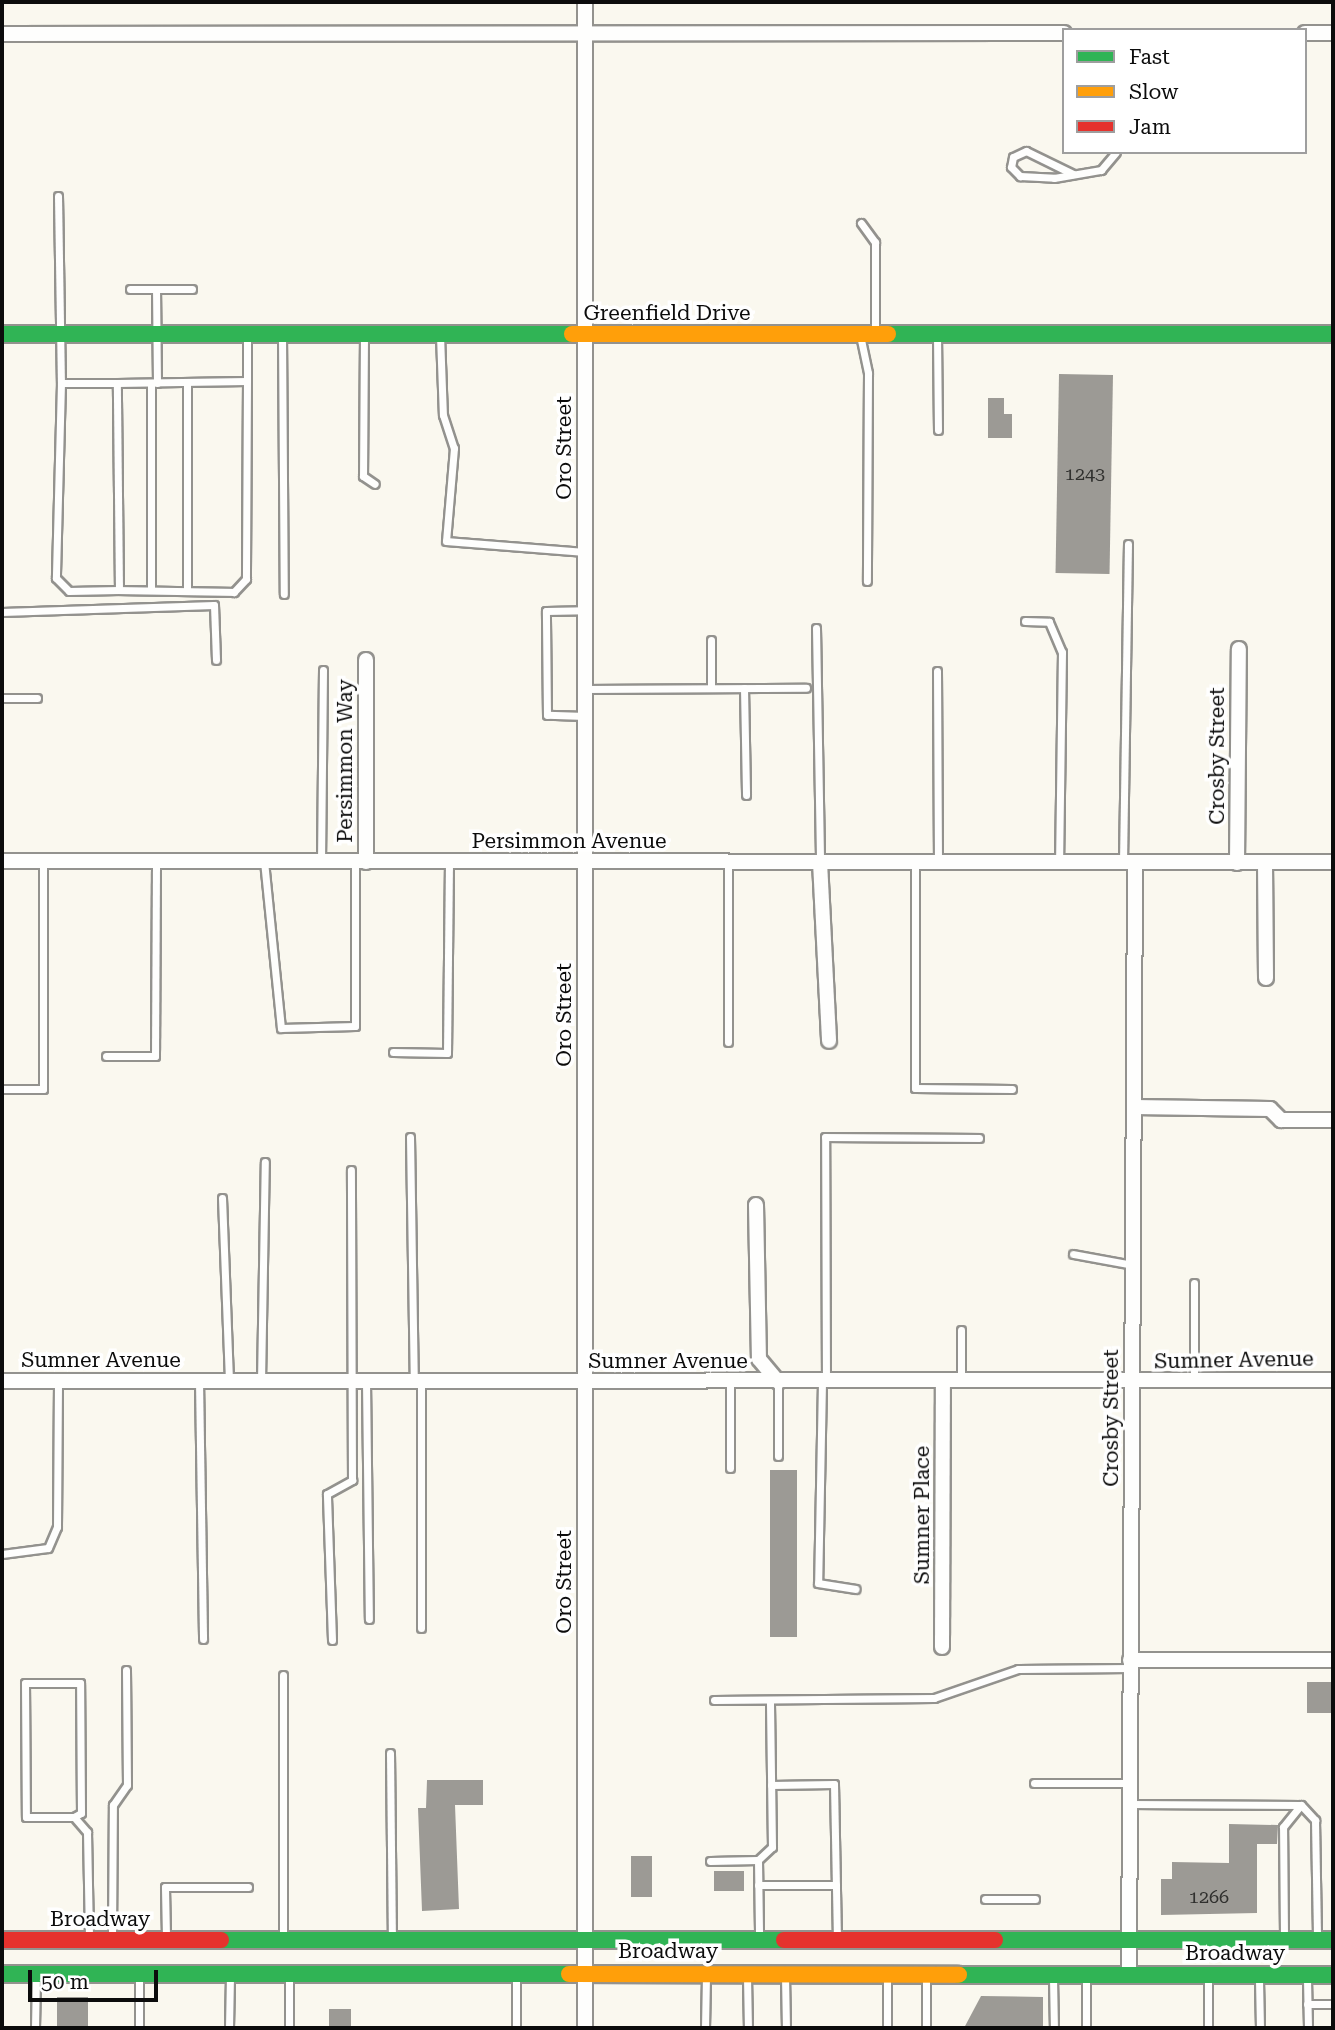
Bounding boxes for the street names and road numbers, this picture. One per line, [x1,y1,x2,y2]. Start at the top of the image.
street label: Greenfield Drive [583,300,751,326]
street label: Oro Street [551,396,577,500]
street label: Persimmon Way [332,679,358,843]
street label: Crosby Street [1204,687,1230,825]
street label: Persimmon Avenue [471,828,667,854]
street label: Oro Street [551,963,577,1067]
street label: Sumner Avenue [1154,1346,1314,1374]
street label: Sumner Avenue [21,1347,181,1373]
street label: Sumner Avenue [588,1348,748,1374]
street label: Crosby Street [1098,1349,1124,1487]
street label: Sumner Place [909,1446,935,1584]
street label: Oro Street [551,1530,577,1634]
street label: Broadway [50,1906,150,1932]
street label: Broadway [618,1938,718,1964]
street label: Broadway [1185,1940,1285,1966]

